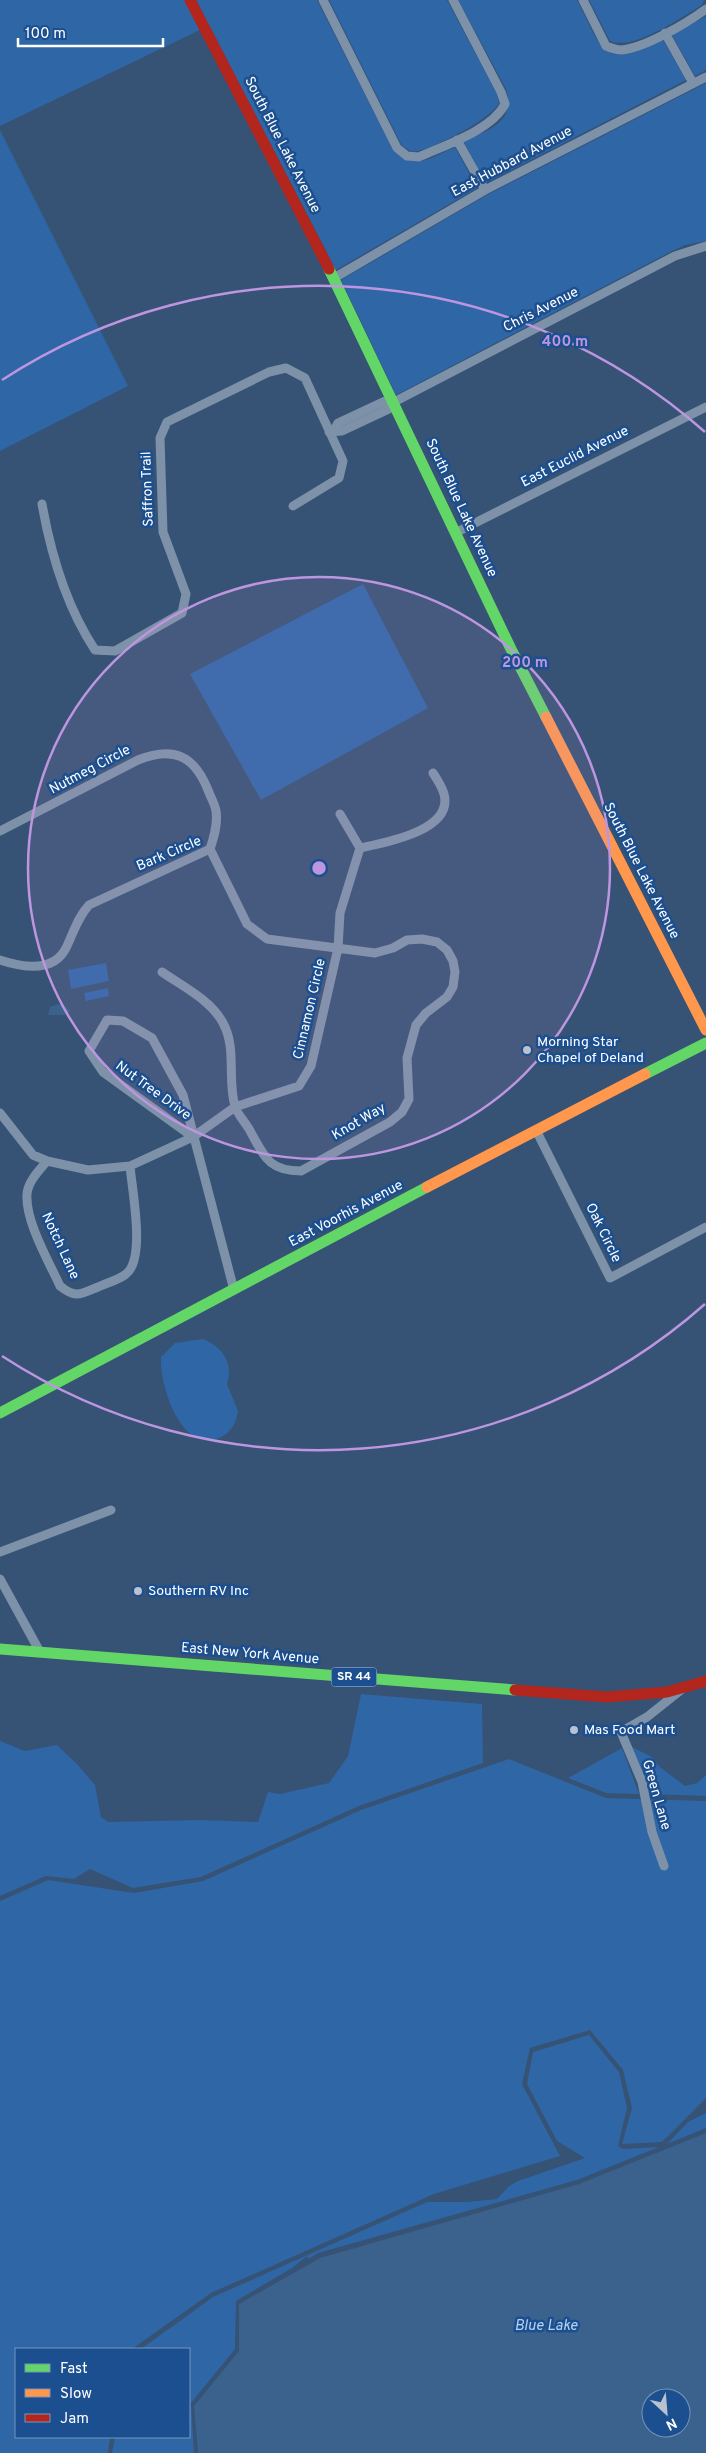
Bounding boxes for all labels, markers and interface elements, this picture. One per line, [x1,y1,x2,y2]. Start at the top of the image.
scale bar [18,15,162,47]
text: 100 m [25,25,66,44]
street label: South Blue Lake Avenue [240,74,324,216]
street label: East Hubbard Avenue [449,123,575,201]
street label: Chris Avenue [501,284,581,336]
text: 400 m [542,333,588,352]
street label: East Euclid Avenue [518,423,632,491]
street label: South Blue Lake Avenue [421,436,501,580]
street label: Saffron Trail [138,451,158,527]
text: 200 m [502,654,548,673]
street label: Nutmeg Circle [47,741,133,799]
street label: South Blue Lake Avenue [599,800,683,942]
street label: Bark Circle [134,833,204,875]
centre of rings [310,859,328,877]
street label: Cinnamon Circle [290,957,330,1061]
place label: Morning Star Chapel of Deland [537,1034,644,1067]
marker: Morning Star Chapel of Deland [521,1044,533,1056]
street label: Nut Tree Drive [112,1058,194,1124]
street label: Knot Way [329,1100,389,1144]
street label: East Voorhis Avenue [286,1177,406,1251]
street label: Oak Circle [581,1201,625,1265]
street label: Notch Lane [37,1210,83,1282]
place label: Southern RV Inc [148,1583,249,1600]
marker: Southern RV Inc [132,1585,144,1597]
street label: East New York Avenue [180,1639,320,1669]
road number: SR 44 [332,1668,376,1686]
place label: Mas Food Mart [584,1722,675,1739]
marker: Mas Food Mart [568,1724,580,1736]
street label: Green Lane [638,1758,674,1832]
water label: Blue Lake [514,2317,578,2336]
legend [15,2348,190,2438]
text: Fast [60,2360,88,2379]
text: Slow [60,2385,92,2404]
north arrow [641,2388,691,2438]
text: Jam [60,2410,89,2429]
text: N [663,2413,679,2433]

